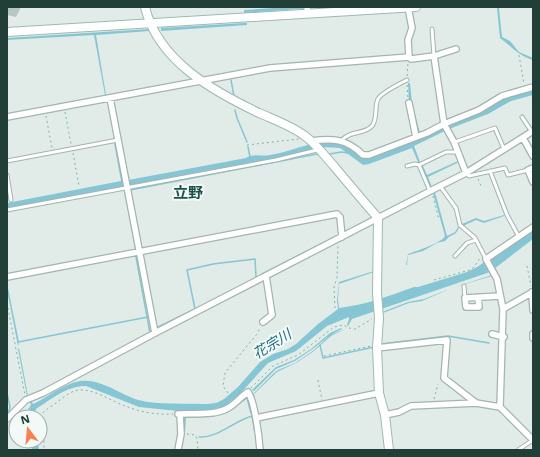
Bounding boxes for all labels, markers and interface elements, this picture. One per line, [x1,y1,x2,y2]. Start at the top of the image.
district label: 立野 [173,182,203,202]
water label: 花宗川 [249,323,296,363]
north arrow [8,409,48,449]
text: N [19,410,31,427]

